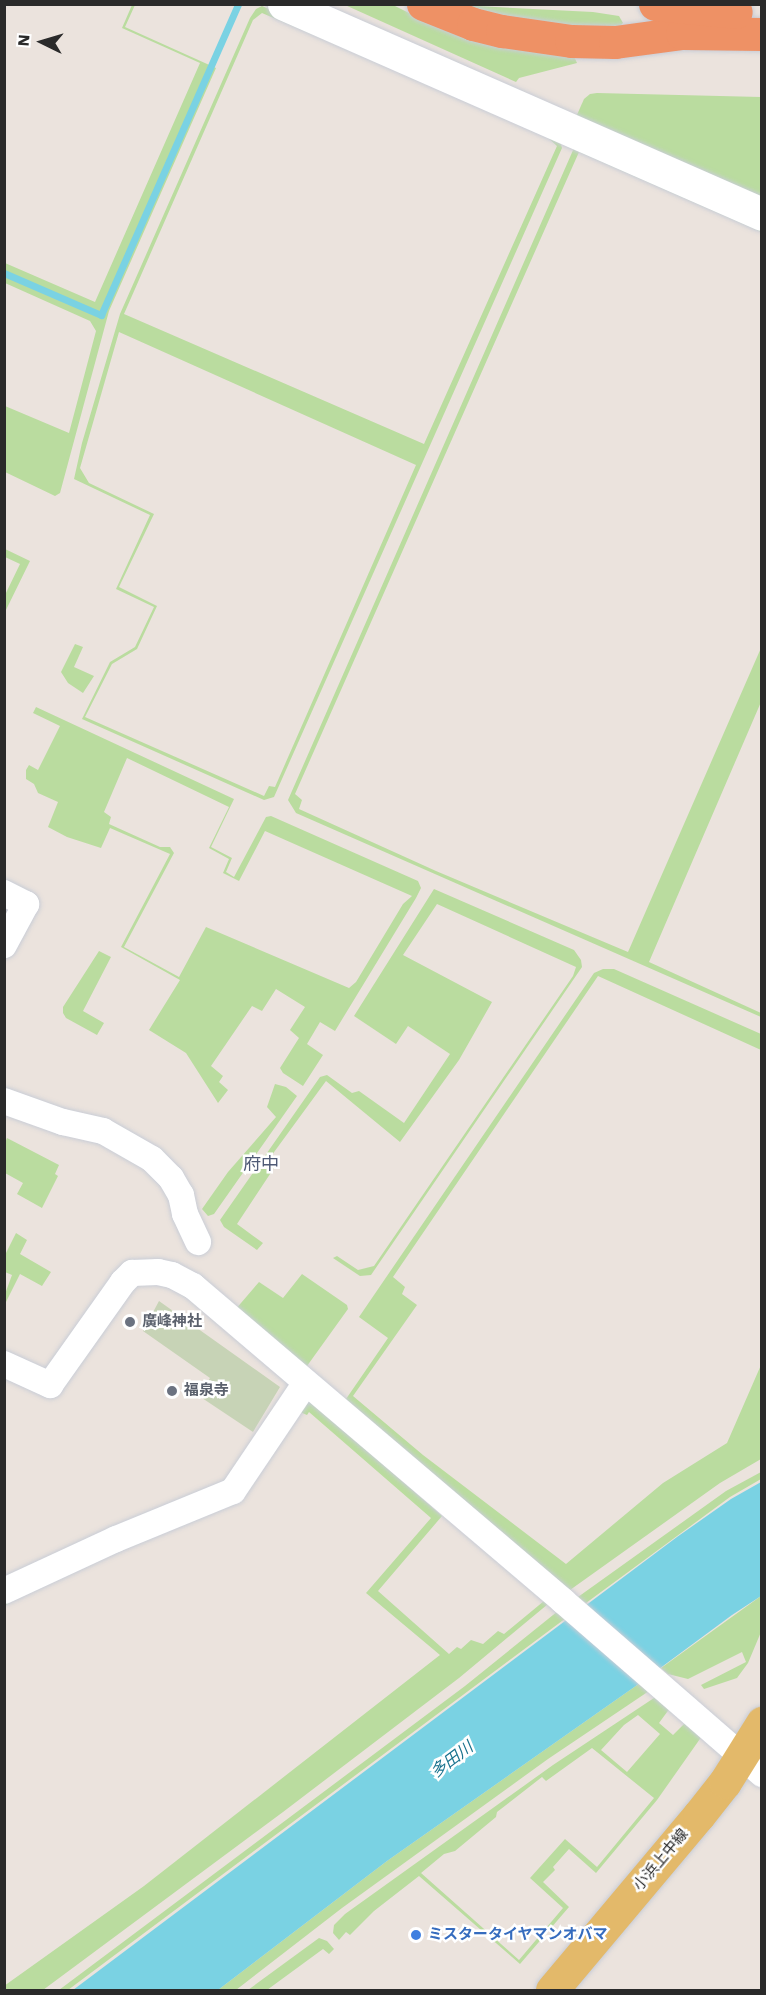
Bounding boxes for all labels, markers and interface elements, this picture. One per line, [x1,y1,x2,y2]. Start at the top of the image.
north arrow [12,12,72,72]
text: N [14,34,34,47]
district label: 府中 [243,1153,279,1175]
place label: 廣峰神社 [142,1313,202,1331]
marker: 廣峰神社 [123,1315,137,1329]
place label: 福泉寺 [184,1382,229,1400]
marker: 福泉寺 [165,1384,179,1398]
water label: 多田川 [427,1738,477,1782]
street label: 小浜上中線 [630,1825,692,1895]
place label: ミスタータイヤマンオバマ [428,1926,608,1944]
marker: ミスタータイヤマンオバマ [409,1928,423,1942]

